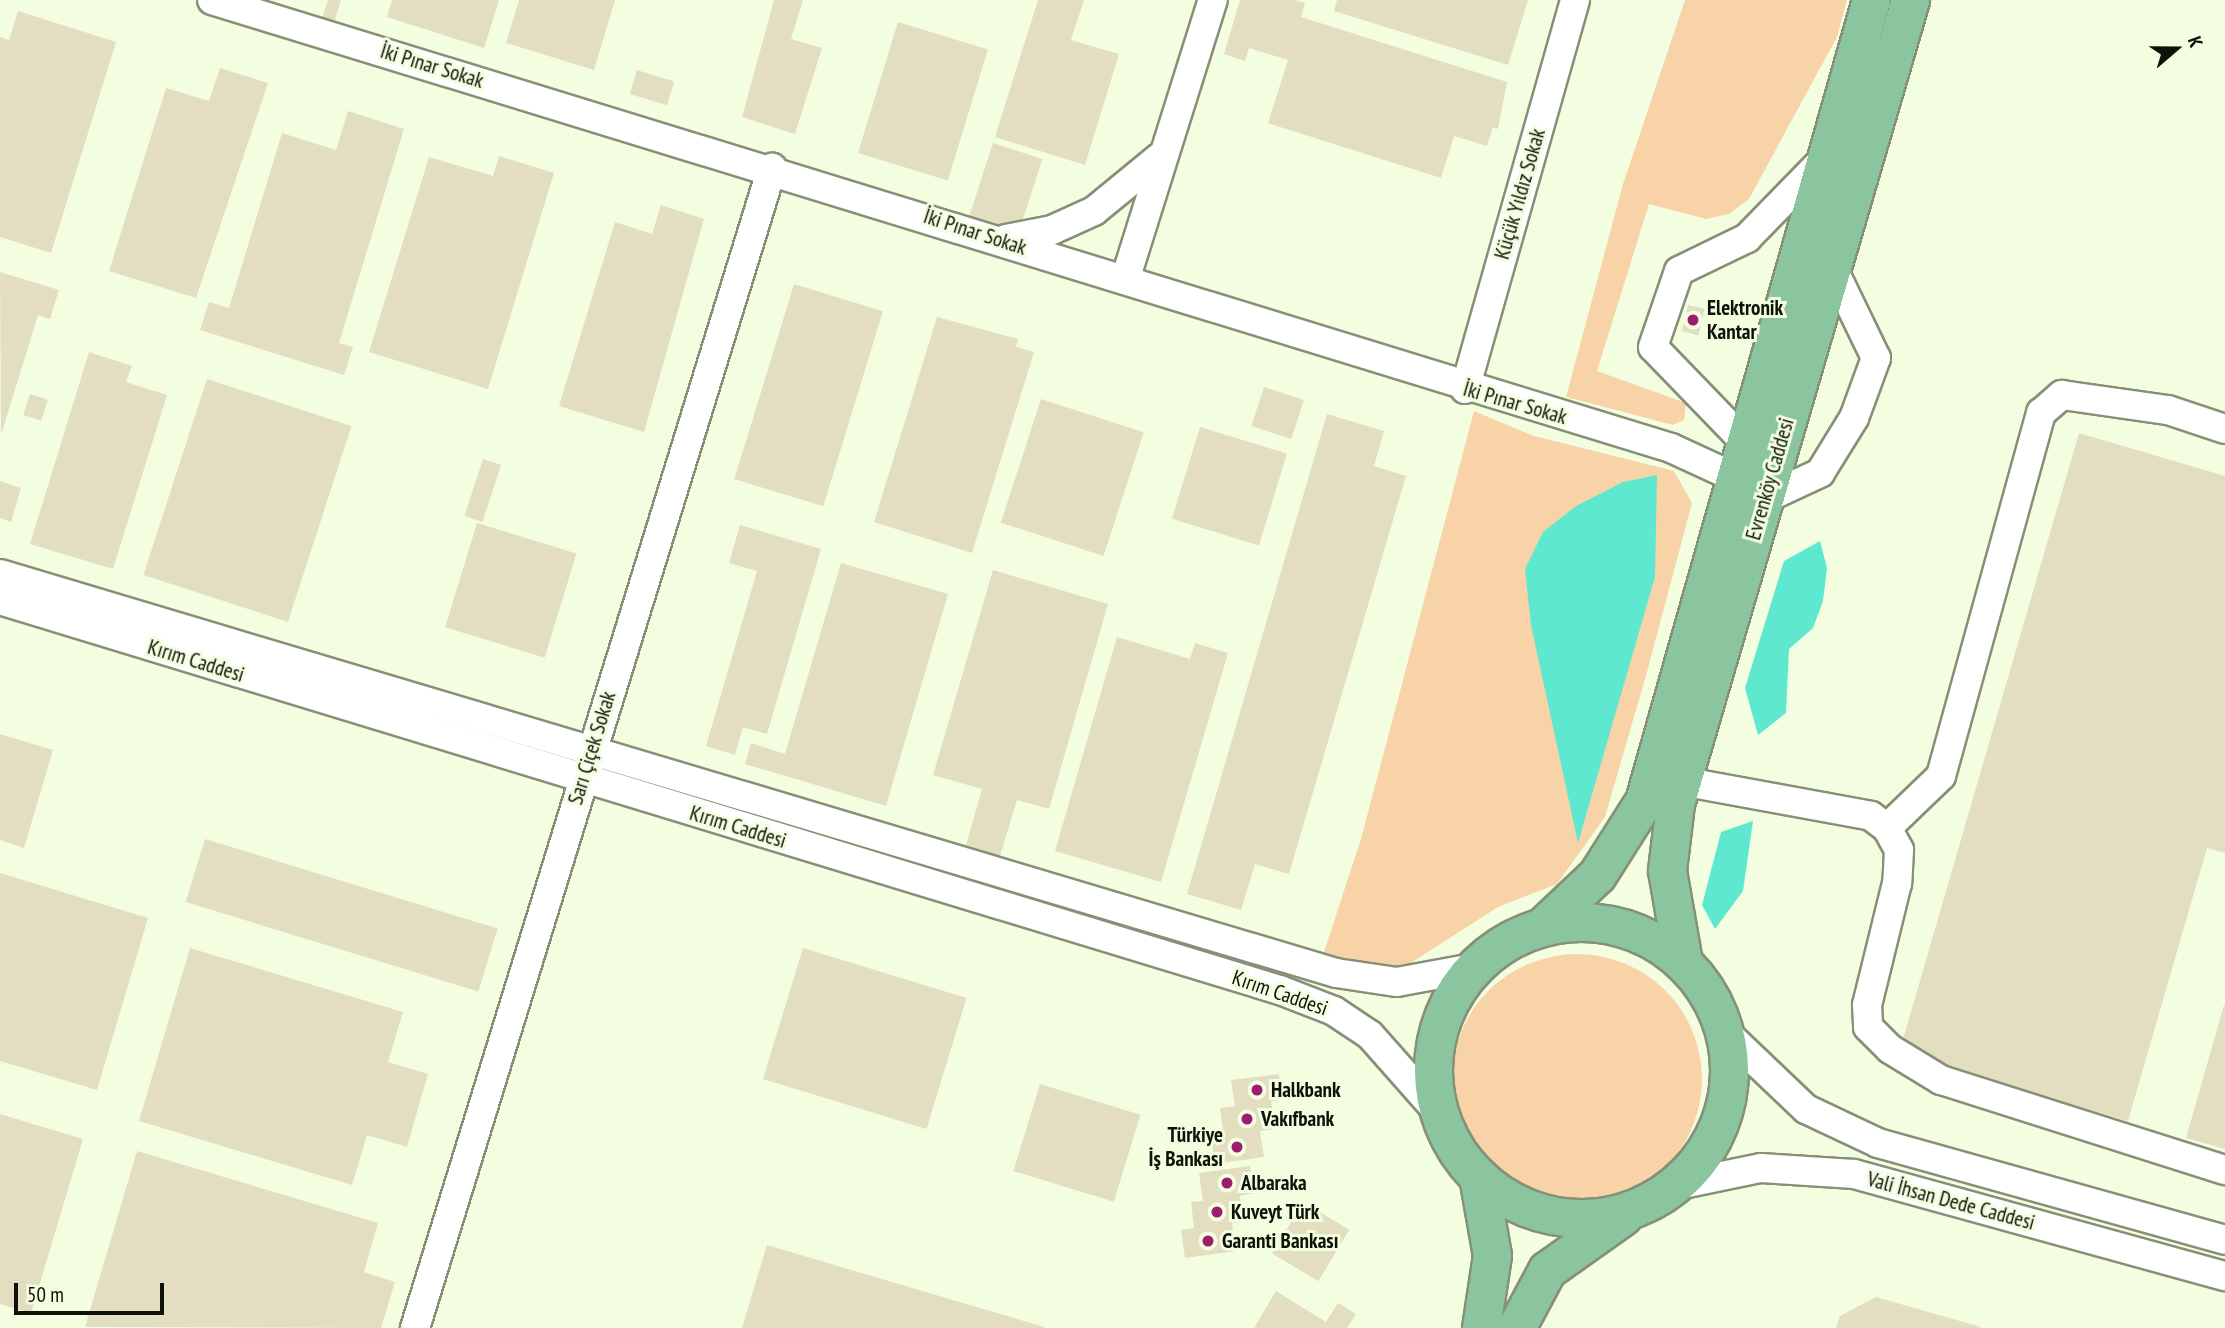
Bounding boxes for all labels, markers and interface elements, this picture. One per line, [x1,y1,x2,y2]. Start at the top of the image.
north arrow [2141,14,2211,84]
text: K [2183,33,2209,51]
street label: İki Pınar Sokak [377,38,487,94]
street label: Küçük Yıldız Sokak [1489,125,1551,263]
street label: İki Pınar Sokak [920,204,1030,260]
place label: Elektronik Kantar [1707,295,1783,345]
marker: Elektronik Kantar [1685,312,1701,328]
street label: İki Pınar Sokak [1460,376,1570,430]
street label: Evrenköy Caddesi [1740,415,1800,543]
street label: Kırım Caddesi [145,634,247,688]
street label: Sarı Çiçek Sokak [563,688,621,808]
street label: Kırım Caddesi [687,800,789,854]
street label: Kırım Caddesi [1229,965,1331,1021]
place label: Halkbank [1271,1077,1341,1103]
marker: Halkbank [1249,1082,1265,1098]
place label: Vakıfbank [1261,1106,1334,1132]
marker: Vakıfbank [1239,1111,1255,1127]
place label: Türkiye İş Bankası [1149,1122,1223,1172]
marker: Türkiye İş Bankası [1229,1139,1245,1155]
street label: Vali İhsan Dede Caddesi [1864,1166,2038,1236]
place label: Albaraka [1241,1170,1307,1196]
marker: Albaraka [1219,1175,1235,1191]
place label: Kuveyt Türk [1231,1199,1320,1225]
marker: Kuveyt Türk [1209,1204,1225,1220]
place label: Garanti Bankası [1222,1228,1338,1254]
marker: Garanti Bankası [1200,1233,1216,1249]
scale bar [18,1268,168,1312]
text: 50 m [27,1281,64,1308]

